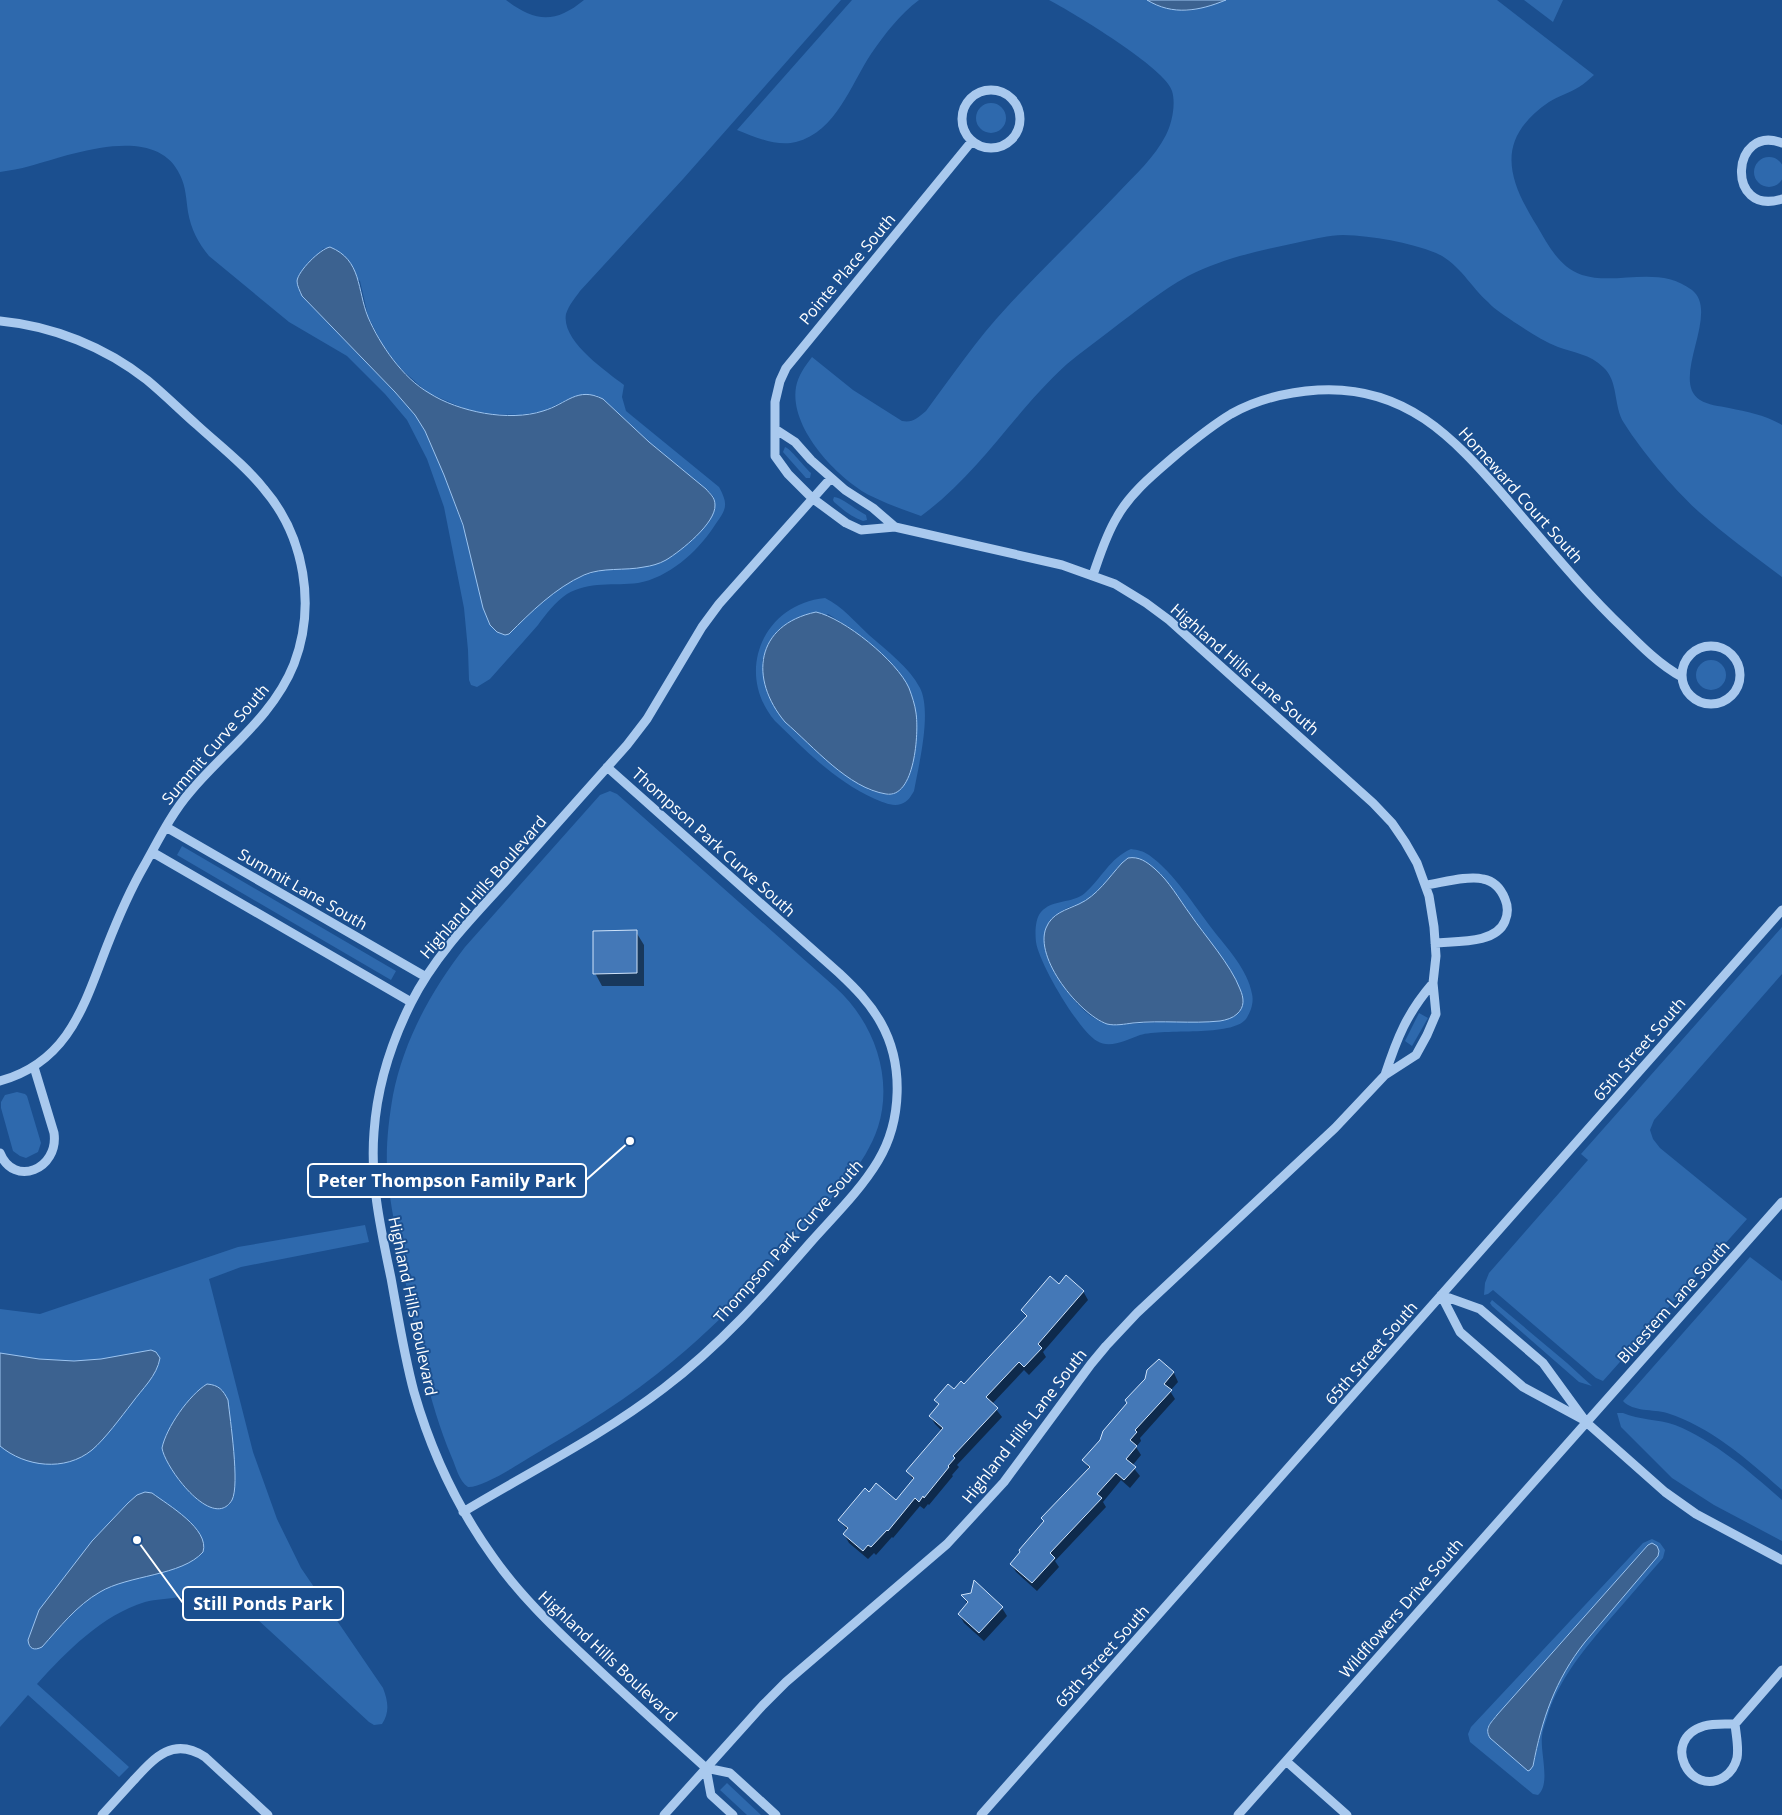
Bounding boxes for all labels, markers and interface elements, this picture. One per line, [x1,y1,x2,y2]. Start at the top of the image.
street label: Pointe Place South [794,209,900,329]
street label: Homeward Court South [1454,422,1588,568]
street label: Highland Hills Lane South [1166,598,1324,740]
street label: Summit Curve South [156,679,274,809]
street label: Thompson Park Curve South [628,763,800,921]
street label: Highland Hills Boulevard [415,811,551,963]
street label: Summit Lane South [234,843,372,935]
street label: 65th Street South [1588,993,1690,1105]
street label: Thompson Park Curve South [709,1155,867,1327]
callout: Peter Thompson Family Park [308,1164,586,1197]
text: Peter Thompson Family Park [318,1168,577,1192]
street label: Highland Hills Boulevard [383,1214,443,1398]
street label: Bluestem Lane South [1612,1236,1734,1368]
street label: 65th Street South [1320,1297,1422,1409]
street label: Highland Hills Lane South [957,1344,1091,1508]
street label: Wildflowers Drive South [1334,1533,1468,1683]
street label: Highland Hills Boulevard [534,1586,682,1726]
callout: Still Ponds Park [183,1587,343,1620]
text: Still Ponds Park [193,1591,334,1615]
street label: 65th Street South [1050,1600,1154,1712]

